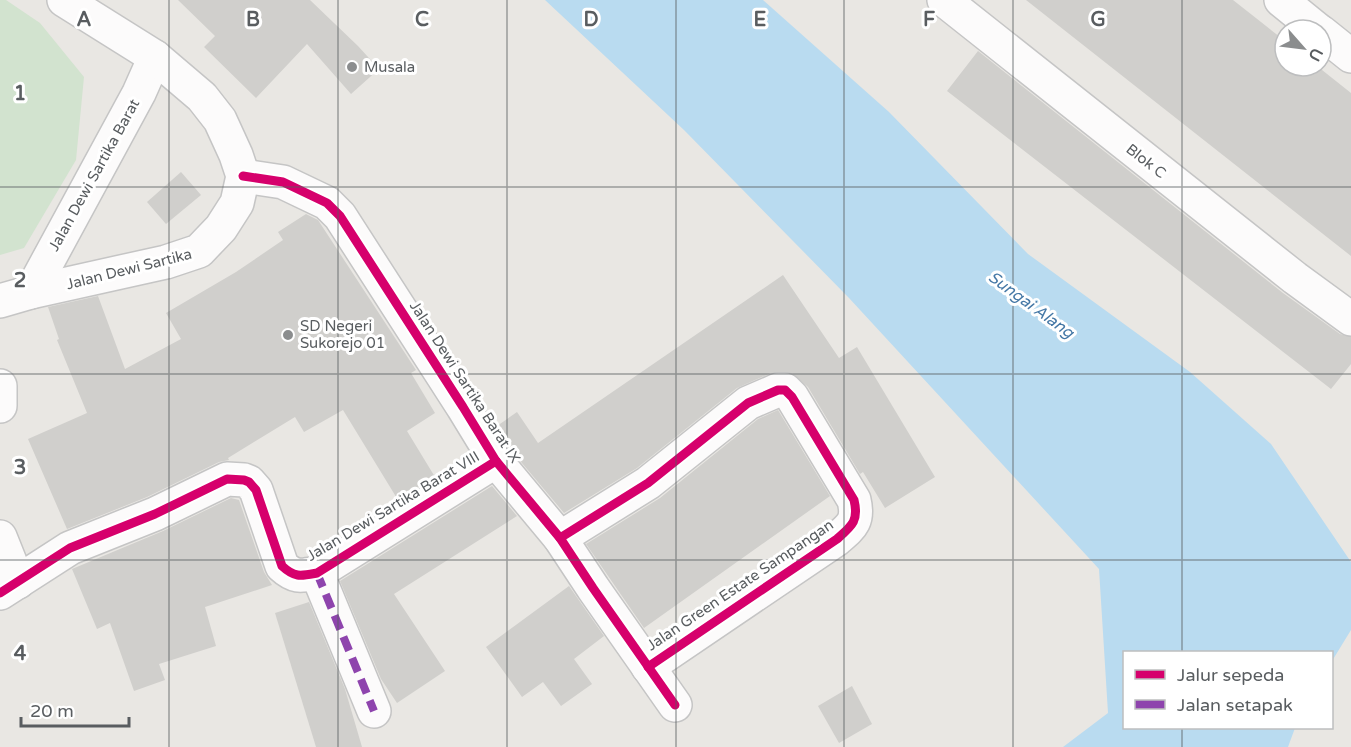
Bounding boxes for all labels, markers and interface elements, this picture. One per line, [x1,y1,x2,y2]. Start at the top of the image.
text: A [77,8,92,32]
text: B [246,8,260,32]
text: C [415,8,429,32]
text: D [583,8,599,32]
text: E [754,8,767,32]
text: F [923,8,935,32]
text: G [1090,8,1106,32]
north arrow [1273,18,1333,78]
text: U [1304,45,1327,65]
place label: Musala [364,58,415,76]
marker: Musala [345,60,359,74]
text: 1 [14,82,26,106]
street label: Jalan Dewi Sartika Barat [45,95,144,254]
street label: Blok C [1122,140,1170,182]
street label: Jalan Dewi Sartika [64,245,194,293]
water label: Sungai Alang [984,267,1078,343]
text: 2 [14,269,26,293]
street label: Jalan Dewi Sartika Barat IX [406,298,524,466]
place label: SD Negeri Sukorejo 01 [300,317,385,352]
marker: SD Negeri Sukorejo 01 [281,328,295,342]
street label: Jalan Dewi Sartika Barat VIII [303,447,483,565]
text: 3 [14,456,26,480]
street label: Jalan Green Estate Sampangan [643,516,837,654]
text: 4 [14,642,27,666]
legend [1123,651,1333,729]
text: Jalur sepeda [1177,664,1284,686]
scale bar [21,690,129,728]
text: Jalan setapak [1177,694,1293,716]
text: 20 m [30,700,74,722]

